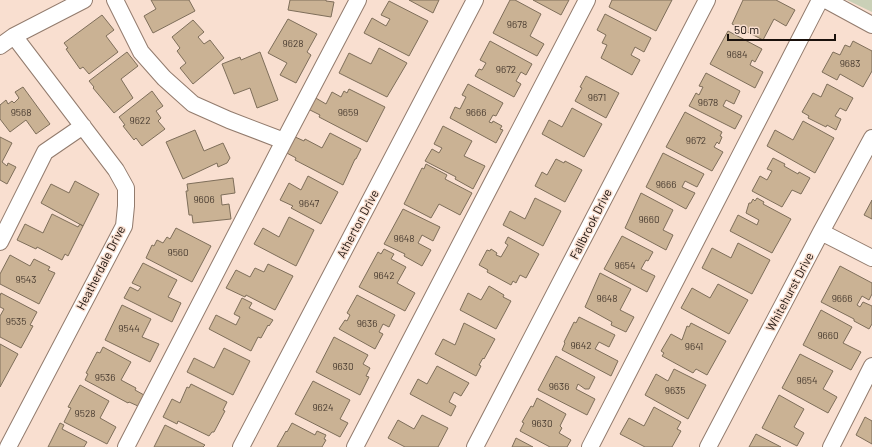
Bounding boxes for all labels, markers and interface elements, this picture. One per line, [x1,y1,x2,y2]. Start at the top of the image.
scale bar [728,16,835,42]
house number: 9678 [507,18,527,30]
text: 50 m [734,22,759,36]
house number: 9628 [283,37,303,49]
house number: 9684 [726,48,748,60]
house number: 9683 [840,57,860,69]
house number: 9672 [496,63,516,75]
house number: 9671 [588,91,606,103]
house number: 9678 [698,96,718,108]
house number: 9568 [11,106,31,118]
house number: 9659 [338,106,358,118]
house number: 9666 [466,106,486,118]
house number: 9622 [129,114,151,126]
house number: 9672 [686,134,706,146]
house number: 9666 [656,178,676,190]
street label: Fallbrook Drive [566,186,614,261]
street label: Atherton Drive [333,187,381,260]
house number: 9606 [193,193,215,205]
house number: 9647 [299,197,319,209]
house number: 9660 [638,213,660,225]
street label: Heatherdale Drive [73,223,127,312]
house number: 9648 [393,232,415,244]
house number: 9560 [167,246,189,258]
street label: Whitehurst Drive [762,250,816,333]
house number: 9654 [614,259,636,271]
house number: 9642 [373,269,395,281]
house number: 9543 [15,273,37,285]
house number: 9648 [596,292,618,304]
house number: 9666 [832,292,852,304]
house number: 9535 [6,315,26,327]
house number: 9636 [357,317,377,329]
house number: 9544 [118,322,140,334]
house number: 9660 [817,329,839,341]
house number: 9642 [570,339,592,351]
house number: 9641 [685,340,703,352]
house number: 9630 [332,360,354,372]
house number: 9536 [95,371,115,383]
house number: 9654 [796,374,818,386]
house number: 9636 [549,380,569,392]
house number: 9635 [665,384,685,396]
house number: 9624 [312,401,334,413]
house number: 9528 [75,407,95,419]
house number: 9630 [531,417,553,429]

